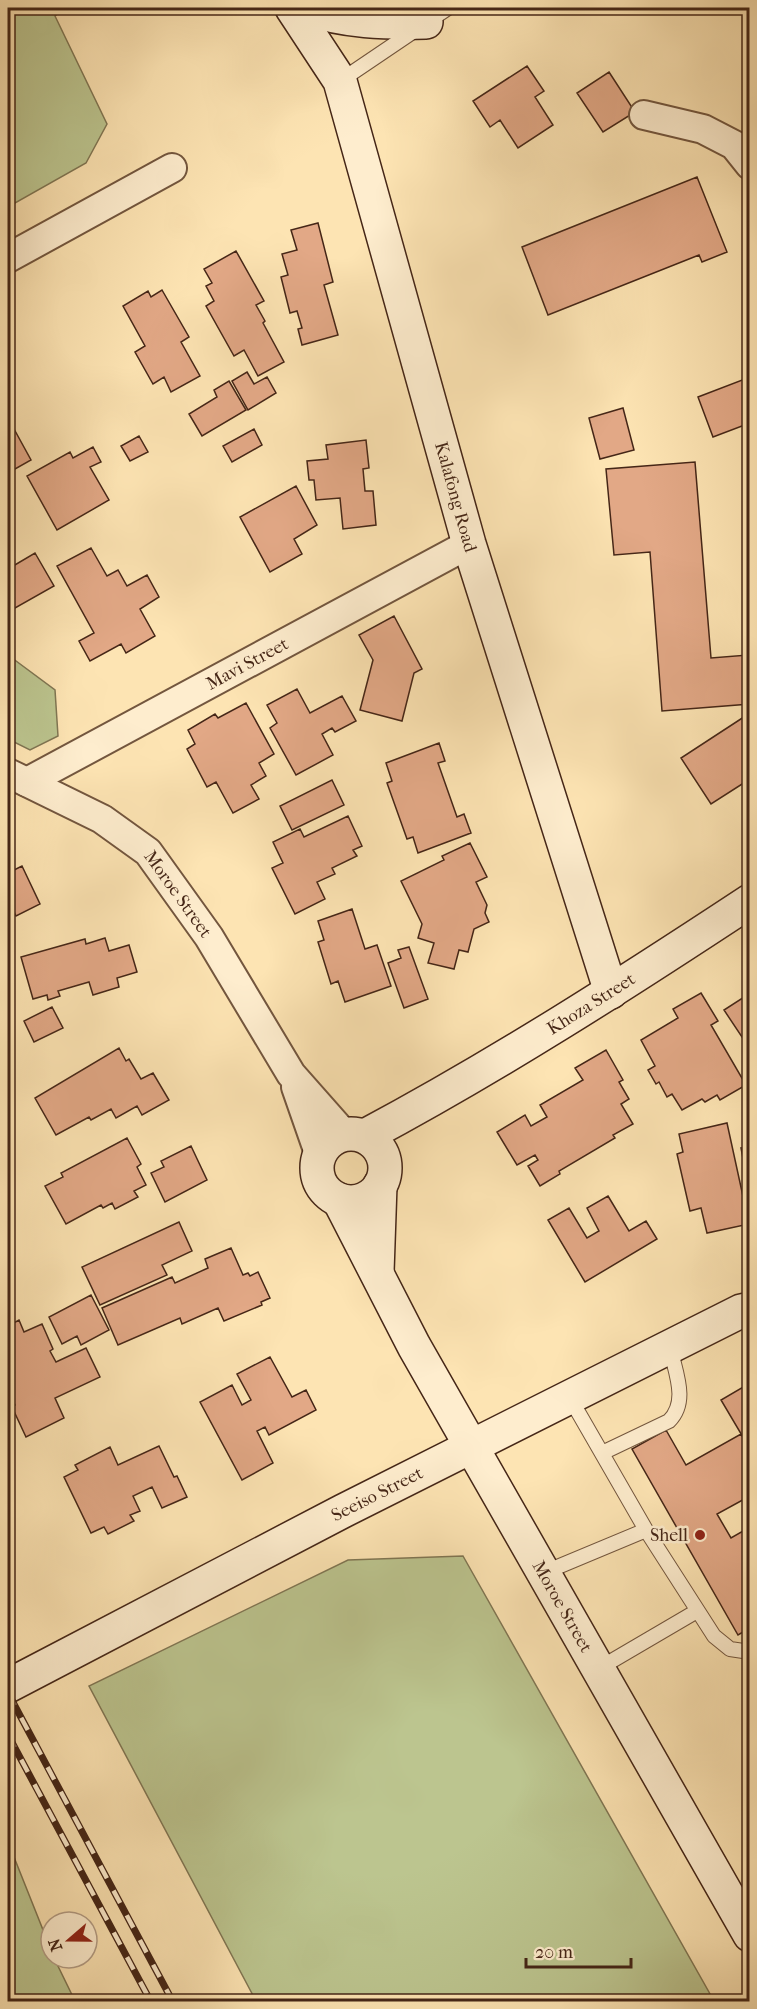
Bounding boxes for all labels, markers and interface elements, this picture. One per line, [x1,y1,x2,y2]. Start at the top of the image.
street label: Kalafong Road [430,439,481,555]
street label: Mavi Street [202,633,292,694]
street label: Moroe Street [140,846,217,942]
street label: Khoza Street [543,968,639,1039]
street label: Seeiso Street [328,1462,427,1526]
place label: Shell [650,1525,688,1546]
marker: Shell [693,1528,707,1542]
street label: Moroe Street [528,1557,597,1657]
north arrow [39,1910,99,1970]
scale bar [526,1931,631,1969]
text: N [44,1935,66,1954]
text: 20 m [535,1942,573,1963]

